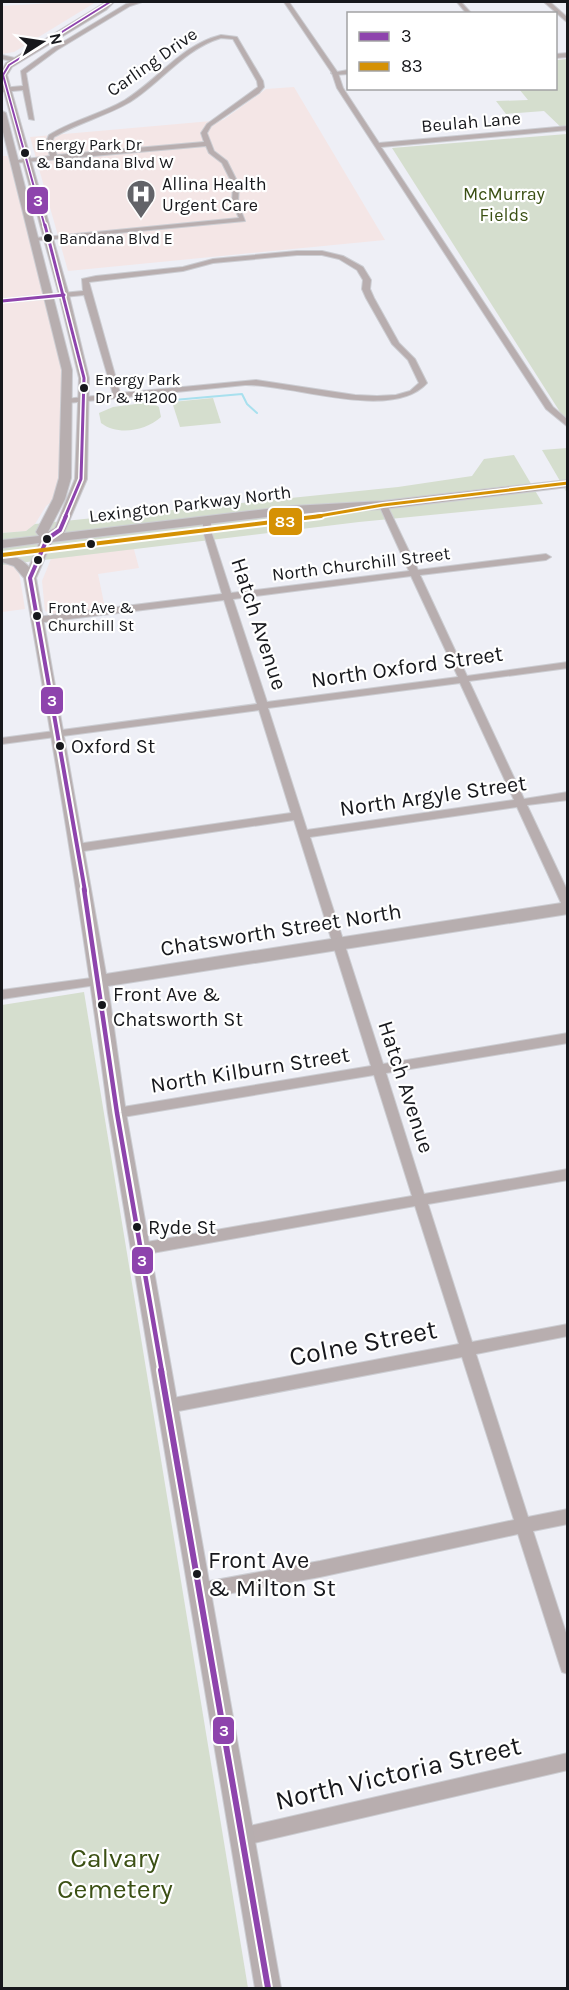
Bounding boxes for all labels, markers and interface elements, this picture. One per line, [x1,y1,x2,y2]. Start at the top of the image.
north arrow [12,12,72,72]
legend [347,12,557,90]
street label: Carling Drive [103,23,201,101]
text: 3 [401,25,412,47]
text: N [46,31,67,47]
text: 83 [401,55,423,77]
street label: Beulah Lane [420,107,522,137]
place label: Energy Park Dr & Bandana Blvd W [36,135,174,172]
marker: Energy Park Dr & Bandana Blvd W [19,147,31,159]
place label: Allina Health Urgent Care [162,173,267,216]
hospital icon: Allina Health Urgent Care [125,178,157,220]
park label: McMurray Fields [463,183,546,226]
line badge: 3 [26,186,49,215]
text: 3 [33,191,43,210]
place label: Bandana Blvd E [59,229,173,248]
marker: Bandana Blvd E [42,232,54,244]
place label: Energy Park Dr & #1200 [95,370,180,407]
marker: Energy Park Dr & #1200 [78,382,90,394]
street label: Lexington Parkway North [88,481,292,527]
line badge: 83 [268,507,303,536]
text: 83 [275,512,295,531]
unlabelled marker [41,533,53,545]
unlabelled marker [85,538,97,550]
street label: North Churchill Street [271,542,451,586]
unlabelled marker [32,554,44,566]
street label: Hatch Avenue [225,555,293,693]
place label: Front Ave & Churchill St [48,598,134,635]
marker: Front Ave & Churchill St [31,610,43,622]
street label: North Oxford Street [309,641,505,693]
line badge: 3 [40,686,64,715]
text: 3 [47,691,57,710]
place label: Oxford St [71,735,156,758]
marker: Oxford St [54,740,66,752]
street label: North Argyle Street [338,770,528,822]
street label: Chatsworth Street North [159,898,403,962]
place label: Front Ave & Chatsworth St [113,983,243,1031]
marker: Front Ave & Chatsworth St [96,999,108,1011]
street label: Hatch Avenue [372,1018,440,1156]
street label: North Kilburn Street [149,1041,351,1099]
place label: Ryde St [148,1216,217,1239]
marker: Ryde St [131,1221,143,1233]
line badge: 3 [131,1246,154,1275]
text: 3 [137,1251,147,1270]
street label: Colne Street [287,1313,439,1373]
place label: Front Ave & Milton St [208,1546,336,1602]
marker: Front Ave & Milton St [191,1568,203,1580]
line badge: 3 [212,1716,235,1745]
text: 3 [219,1721,229,1740]
street label: North Victoria Street [272,1729,524,1817]
park label: Calvary Cemetery [57,1842,173,1905]

